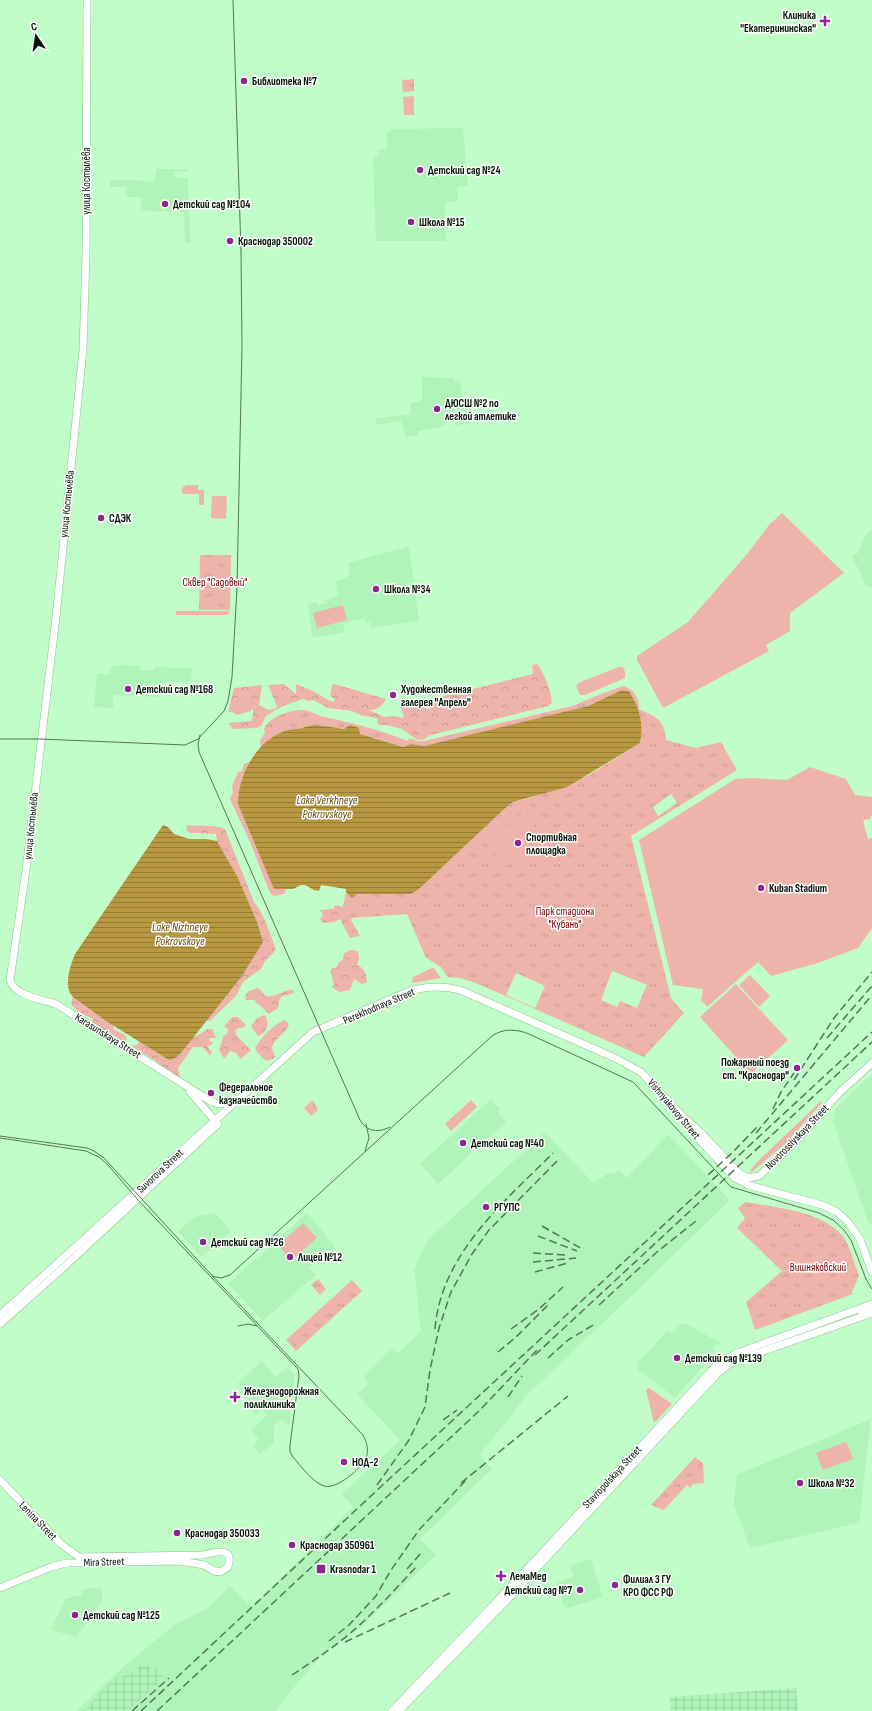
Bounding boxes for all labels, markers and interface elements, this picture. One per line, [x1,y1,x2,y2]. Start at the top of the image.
place label: Клиника "Екатерининская" [740,9,816,35]
marker: Клиника "Екатерининская" [819,15,831,27]
north arrow [16,16,56,56]
text: С [30,20,38,34]
place label: Библиотека №7 [252,75,317,88]
marker: Библиотека №7 [239,76,249,86]
street label: улица Костылёва [80,147,93,215]
place label: Детский сад №24 [428,164,501,177]
marker: Детский сад №24 [415,165,425,175]
place label: Детский сад №104 [173,198,250,211]
marker: Детский сад №104 [160,199,170,209]
place label: Школа №15 [419,216,465,229]
marker: Школа №15 [406,217,416,227]
place label: Краснодар 350002 [238,235,313,248]
marker: Краснодар 350002 [225,236,235,246]
place label: ДЮСШ №2 по легкой атлетике [445,397,516,423]
marker: ДЮСШ №2 по легкой атлетике [432,404,442,414]
street label: улица Костылёва [57,470,77,538]
place label: СДЭК [109,512,132,525]
marker: СДЭК [96,513,106,523]
park label: Сквер "Садовый" [182,576,248,589]
place label: Школа №34 [384,583,431,596]
marker: Школа №34 [371,584,381,594]
place label: Детский сад №168 [136,683,213,696]
place label: Художественная галерея "Апрель" [400,683,472,709]
marker: Детский сад №168 [123,684,133,694]
marker: Художественная галерея "Апрель" [388,690,398,700]
street label: улица Костылёва [21,792,41,860]
water label: Lake Verkhneye Pokrovskoye [296,793,358,822]
place label: Спортивная площадка [526,831,577,857]
marker: Спортивная площадка [513,838,523,848]
place label: Kuban Stadium [769,882,827,895]
marker: Kuban Stadium [756,883,766,893]
park label: Парк стадиона "Кубань" [536,905,594,931]
water label: Lake Nizhneye Pokrovskoye [152,920,208,949]
street label: Perekhodnaya Street [341,985,417,1027]
street label: Karasunskaya Street [73,1011,144,1062]
place label: Пожарный поезд ст. "Краснодар" [721,1056,789,1082]
marker: Пожарный поезд ст. "Краснодар" [792,1063,802,1073]
street label: Vishnyakovoy Street [645,1076,703,1142]
place label: Федеральное казначейство [219,1081,278,1107]
marker: Федеральное казначейство [206,1088,216,1098]
street label: Novorossiyskaya Street [762,1101,832,1172]
place label: Детский сад №40 [471,1137,544,1150]
marker: Детский сад №40 [458,1138,468,1148]
street label: Suvorova Street [134,1146,186,1196]
place label: РГУПС [494,1201,520,1214]
marker: РГУПС [481,1202,491,1212]
place label: Детский сад №26 [211,1236,284,1249]
marker: Детский сад №26 [198,1237,208,1247]
place label: Лицей №12 [297,1251,342,1264]
marker: Лицей №12 [285,1252,295,1262]
park label: Вишняковский [790,1261,847,1274]
place label: Детский сад №139 [685,1352,762,1365]
marker: Детский сад №139 [672,1353,682,1363]
place label: Железнодорожная поликлиника [244,1385,319,1411]
marker: Железнодорожная поликлиника [229,1391,241,1403]
street label: Stavropolskaya Street [580,1443,645,1511]
place label: НОД-2 [352,1456,379,1469]
marker: НОД-2 [339,1457,349,1467]
place label: Школа №32 [808,1477,854,1490]
marker: Школа №32 [795,1478,805,1488]
street label: Lenina Street [16,1499,60,1544]
place label: Краснодар 350033 [185,1527,260,1540]
marker: Краснодар 350033 [172,1528,182,1538]
place label: Краснодар 350961 [300,1539,375,1552]
marker: Краснодар 350961 [287,1540,297,1550]
street label: Mira Street [83,1555,125,1569]
marker: Krasnodar 1 [315,1563,327,1575]
place label: Krasnodar 1 [330,1563,376,1576]
marker: ЛемаМед [495,1570,507,1582]
place label: ЛемаМед [509,1570,547,1583]
place label: Филиал 3 ГУ КРО ФСС РФ [623,1573,673,1599]
marker: Филиал 3 ГУ КРО ФСС РФ [610,1580,620,1590]
place label: Детский сад №7 [505,1584,572,1597]
marker: Детский сад №7 [575,1585,585,1595]
place label: Детский сад №125 [83,1609,160,1622]
marker: Детский сад №125 [70,1610,80,1620]

